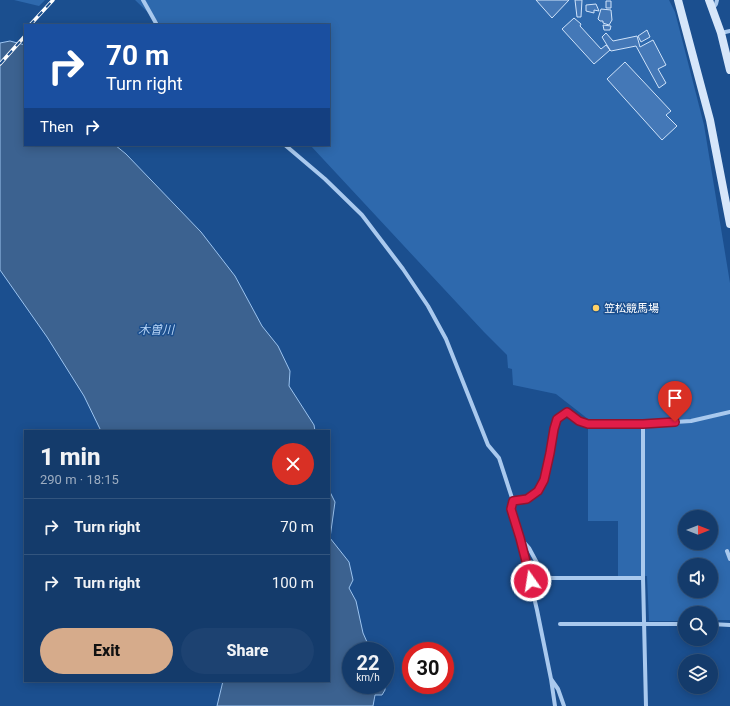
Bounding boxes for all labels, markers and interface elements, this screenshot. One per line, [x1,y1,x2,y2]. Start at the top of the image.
text: 70 m [106,39,169,72]
icon: right [40,40,92,92]
text: Turn right [106,73,183,94]
icon: right [81,116,103,138]
text: Then [40,118,73,136]
place label: 笠松競馬場 [604,302,659,315]
marker: 笠松競馬場 [591,303,601,313]
water label: 木曽川 [138,323,176,337]
pin [658,381,692,422]
icon: arrive [664,387,686,409]
text: 1 min [40,443,101,471]
button: close [272,443,314,485]
text: 290 m · 18:15 [40,472,119,487]
north arrow [678,510,718,550]
map controls [678,510,718,694]
icon: right [40,516,62,538]
text: Turn right [74,518,140,536]
text: 70 m [280,518,314,536]
button: sound [678,558,718,598]
position arrow [510,560,552,602]
icon: right [40,572,62,594]
text: Turn right [74,574,140,592]
text: 100 m [272,574,314,592]
button: search [678,606,718,646]
button: Exit [40,628,173,674]
button: Share [181,628,314,674]
speed limit sign: 30 [402,642,454,694]
text: 22 [357,651,379,675]
button: layers [678,654,718,694]
text: km/h [356,672,380,683]

